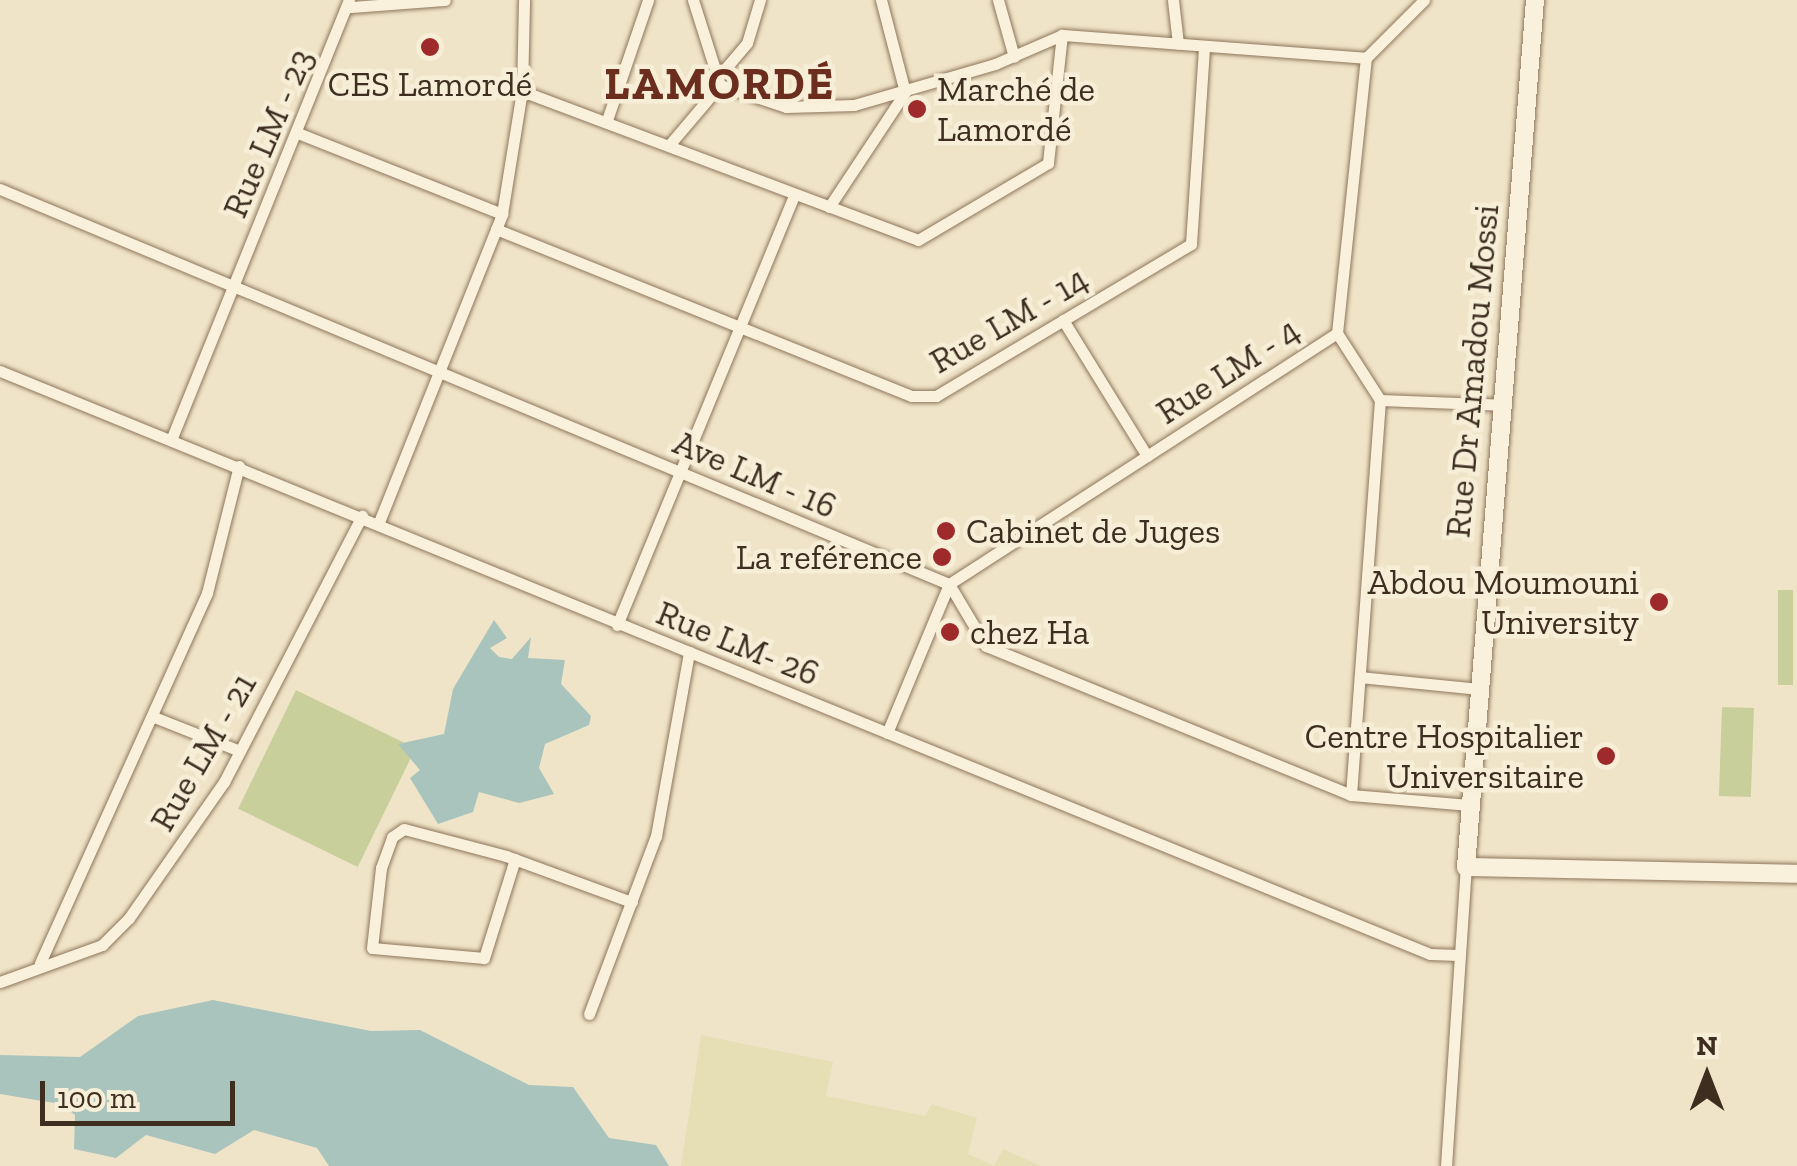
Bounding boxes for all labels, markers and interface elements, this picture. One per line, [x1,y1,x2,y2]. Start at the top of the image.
marker: CES Lamordé [419,36,441,58]
street label: Rue LM - 23 [214,43,322,223]
district label: LAMORDÉ [604,58,836,112]
place label: CES Lamordé [328,63,532,105]
place label: Marché de Lamordé [937,68,1095,150]
marker: Marché de Lamordé [906,98,928,120]
street label: Rue Dr Amadou Mossi [1436,202,1508,540]
street label: Rue LM - 14 [922,258,1096,382]
street label: Rue LM - 4 [1148,309,1308,433]
street label: Ave LM - 16 [667,421,843,527]
place label: Cabinet de Juges [966,510,1221,552]
marker: Cabinet de Juges [935,520,957,542]
place label: La reférence [736,536,922,578]
marker: La reférence [931,546,953,568]
place label: Abdou Moumouni University [1368,561,1639,643]
street label: Rue LM- 26 [651,591,825,695]
marker: Abdou Moumouni University [1648,591,1670,613]
place label: chez Ha [970,611,1089,653]
marker: chez Ha [939,621,961,643]
street label: Rue LM - 21 [141,666,265,838]
place label: Centre Hospitalier Universitaire [1305,715,1584,797]
marker: Centre Hospitalier Universitaire [1593,743,1619,769]
north arrow [1657,1026,1757,1126]
text: N [1696,1029,1718,1062]
scale bar [45,1061,240,1123]
text: 100 m [57,1080,136,1116]

